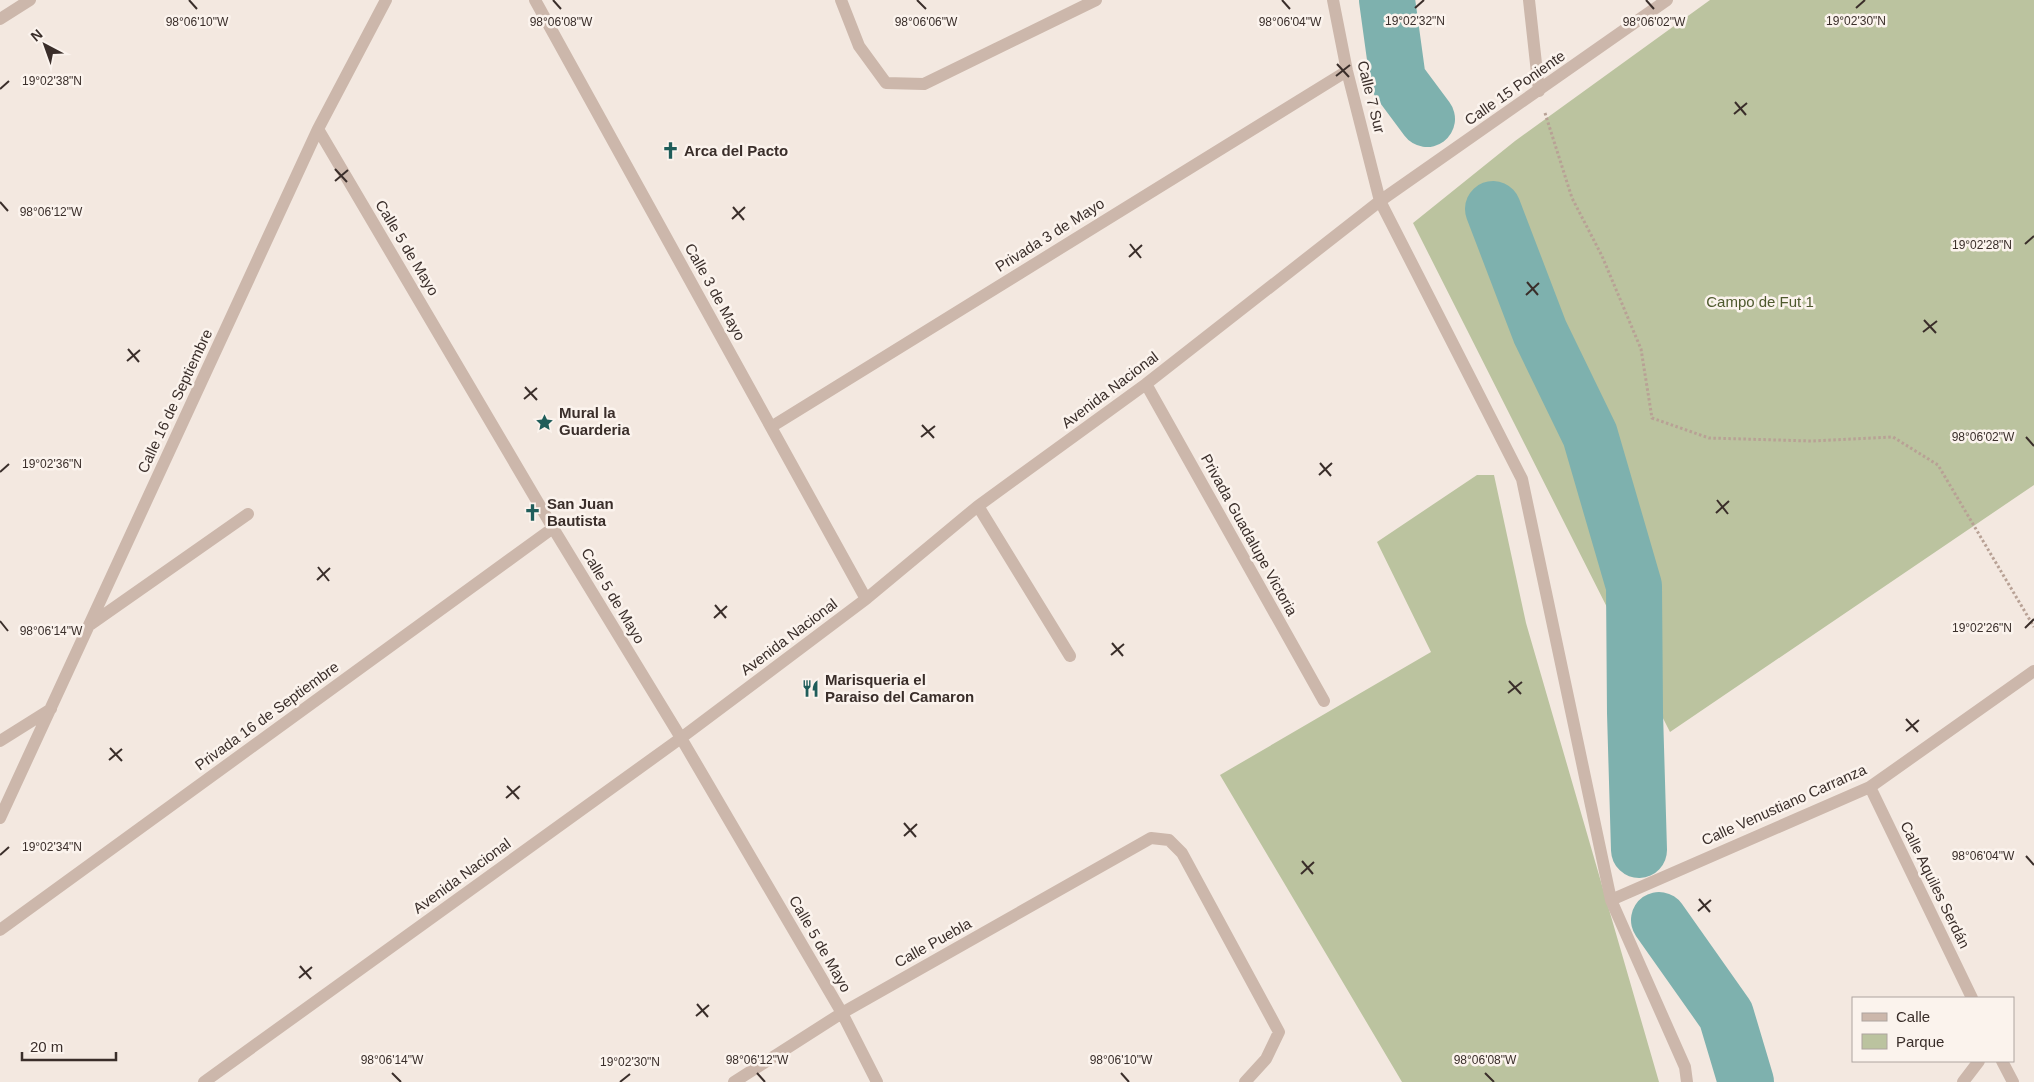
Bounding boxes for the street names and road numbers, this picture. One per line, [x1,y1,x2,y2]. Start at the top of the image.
street label: Calle 15 Poniente [1461,47,1568,129]
street label: Calle 7 Sur [1354,59,1389,135]
street label: Privada 3 de Mayo [992,194,1107,275]
street label: Calle 5 de Mayo [372,197,443,299]
street label: Calle 3 de Mayo [682,240,749,343]
street label: Calle 16 de Septiembre [134,326,215,475]
street label: Avenida Nacional [1058,348,1161,431]
street label: Privada Guadalupe Victoria [1198,451,1301,619]
street label: Calle 5 de Mayo [578,545,649,647]
street label: Avenida Nacional [737,595,840,678]
street label: Privada 16 de Septiembre [192,658,342,773]
street label: Calle Venustiano Carranza [1699,760,1869,849]
street label: Calle Aquiles Serdán [1897,818,1974,951]
street label: Avenida Nacional [410,834,514,917]
street label: Calle 5 de Mayo [786,893,855,995]
street label: Calle Puebla [891,914,975,971]

